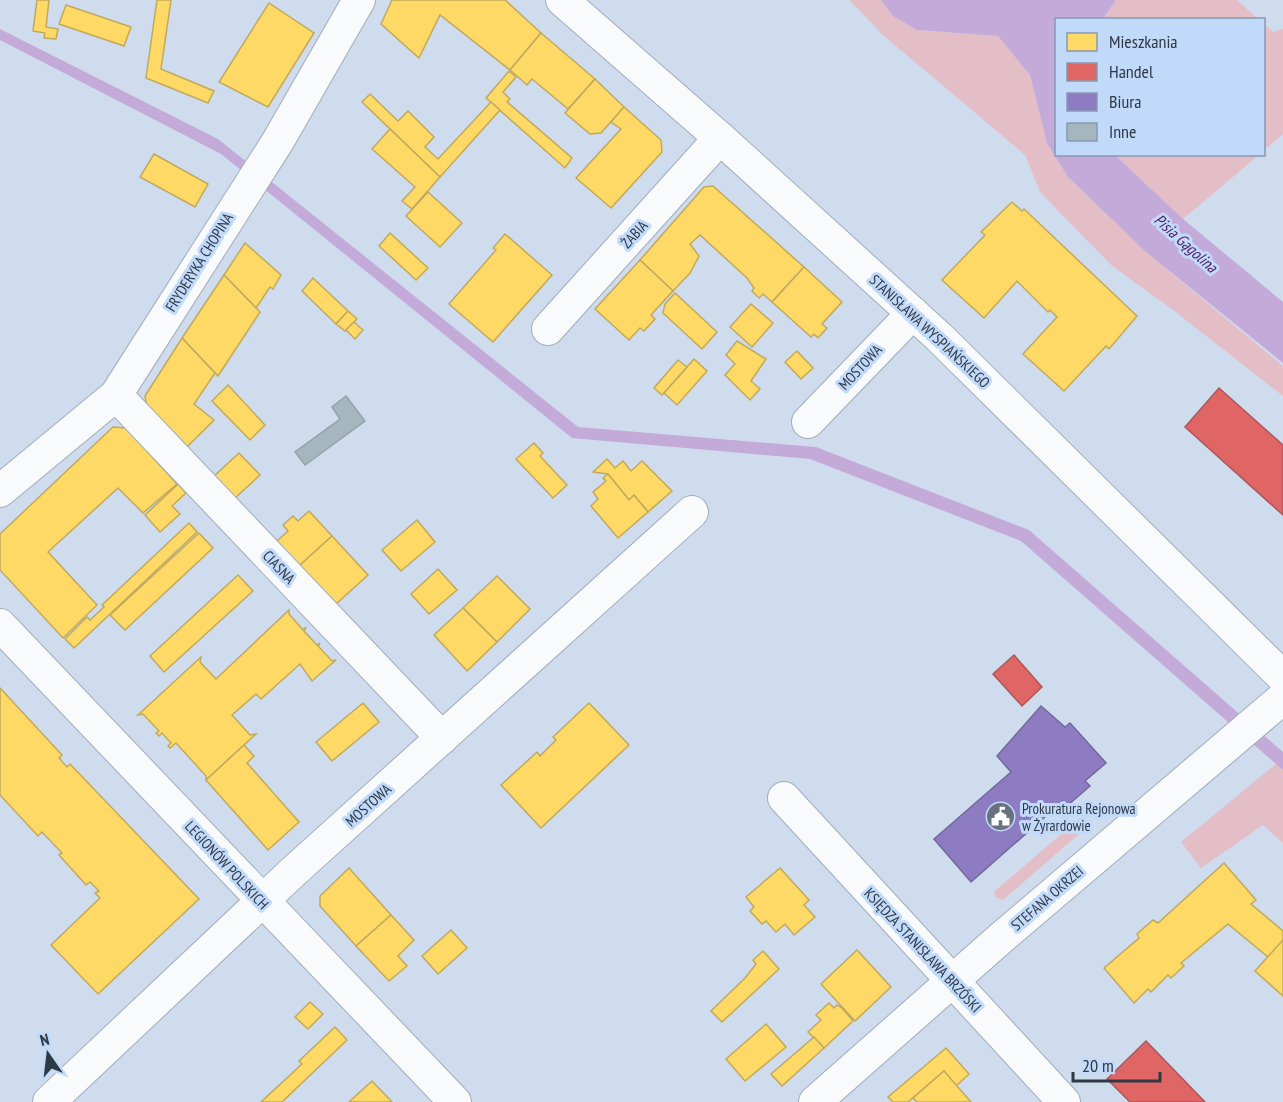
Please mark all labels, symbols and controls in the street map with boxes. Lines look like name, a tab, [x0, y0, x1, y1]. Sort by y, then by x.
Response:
legend	[1055, 18, 1265, 156]
text: Mieszkania	[1109, 30, 1178, 53]
text: Handel	[1109, 60, 1154, 83]
text: Biura	[1109, 90, 1141, 113]
text: Inne	[1109, 120, 1136, 143]
street label: FRYDERYKA CHOPINA	[161, 208, 237, 315]
water label: Pisia Gągolina	[1150, 209, 1223, 278]
street label: ŻABIA	[617, 215, 652, 252]
street label: STANISŁAWA WYSPIAŃSKIEGO	[866, 270, 994, 392]
street label: MOSTOWA	[834, 340, 886, 394]
street label: CIASNA	[259, 546, 300, 588]
street label: MOSTOWA	[341, 779, 396, 831]
place label: Prokuratura Rejonowa w Żyrardowie	[1022, 799, 1136, 835]
public building icon: Prokuratura Rejonowa w Żyrardowie	[985, 801, 1017, 833]
street label: LEGIONÓW POLSKICH	[181, 817, 273, 913]
street label: STEFANA OKRZEI	[1007, 861, 1087, 935]
street label: KSIĘDZA STANISŁAWA BRZÓSKI	[860, 884, 986, 1016]
north arrow	[18, 1024, 78, 1084]
text: N	[38, 1029, 51, 1050]
scale bar	[1073, 1045, 1160, 1083]
text: 20 m	[1082, 1054, 1114, 1077]

